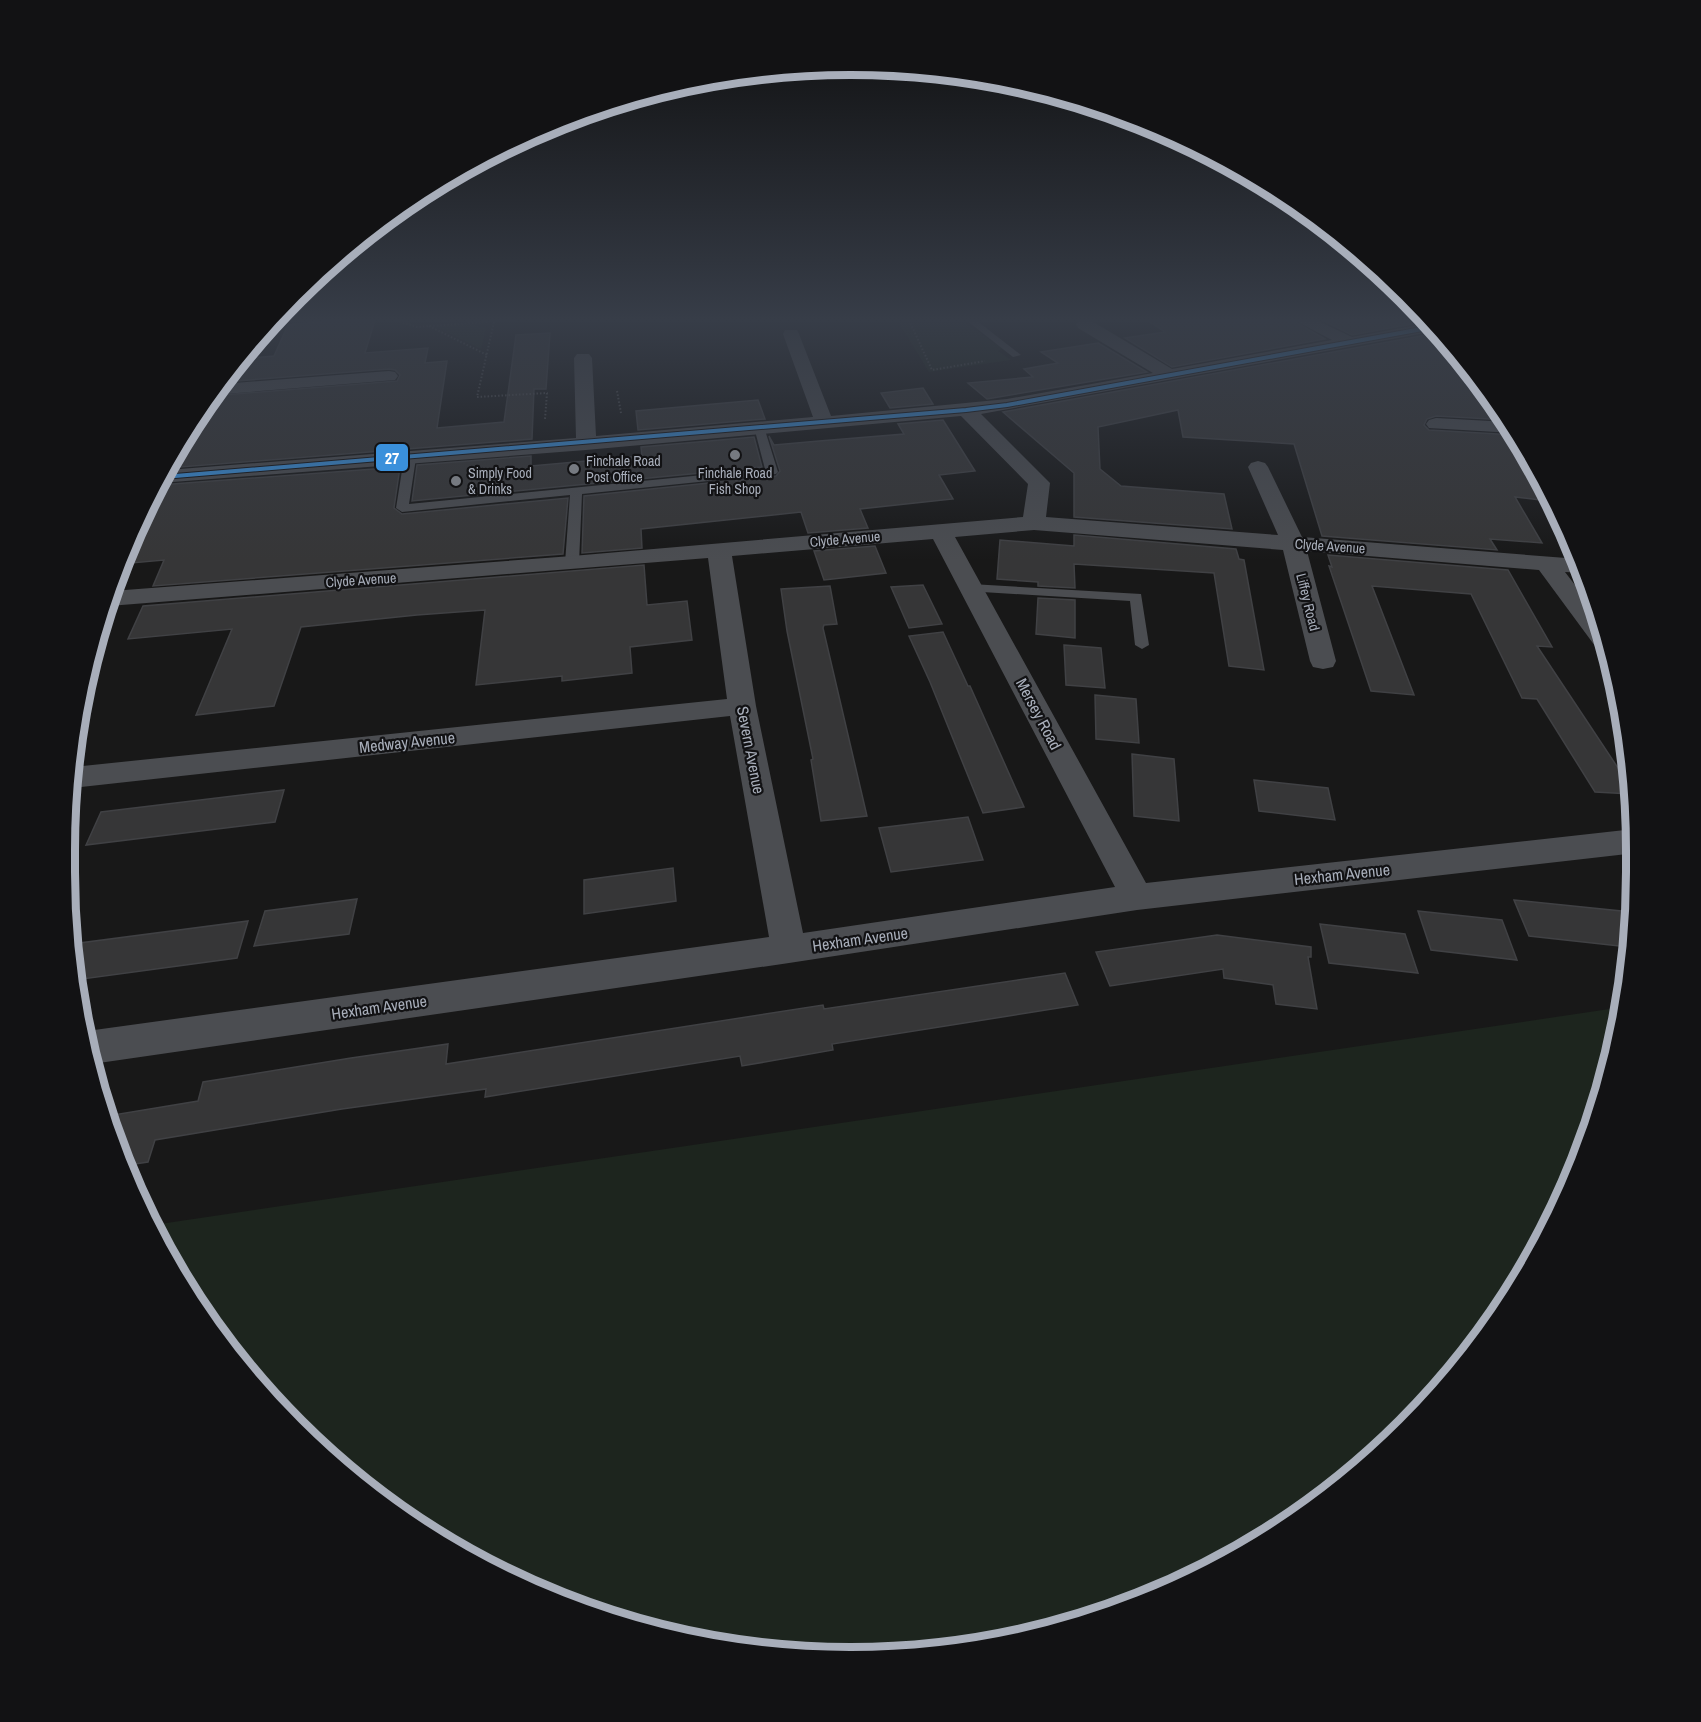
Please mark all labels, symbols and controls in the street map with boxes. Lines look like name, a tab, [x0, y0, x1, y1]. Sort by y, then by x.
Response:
line badge: 27	[375, 443, 409, 472]
text: 27	[385, 447, 399, 469]
marker: Finchale Road Fish Shop	[728, 448, 742, 462]
place label: Finchale Road Post Office	[586, 452, 661, 486]
marker: Finchale Road Post Office	[567, 462, 581, 476]
place label: Simply Food & Drinks	[468, 464, 532, 498]
place label: Finchale Road Fish Shop	[698, 464, 772, 498]
marker: Simply Food & Drinks	[449, 474, 463, 488]
street label: Clyde Avenue	[809, 527, 881, 551]
street label: Clyde Avenue	[1294, 535, 1366, 557]
street label: Clyde Avenue	[325, 569, 397, 591]
street label: Liffey Road	[1292, 571, 1324, 633]
street label: Mersey Road	[1011, 674, 1067, 754]
street label: Severn Avenue	[732, 704, 770, 796]
street label: Medway Avenue	[358, 726, 456, 758]
street label: Hexham Avenue	[1293, 858, 1391, 890]
street label: Hexham Avenue	[811, 921, 909, 957]
street label: Hexham Avenue	[330, 989, 428, 1025]

